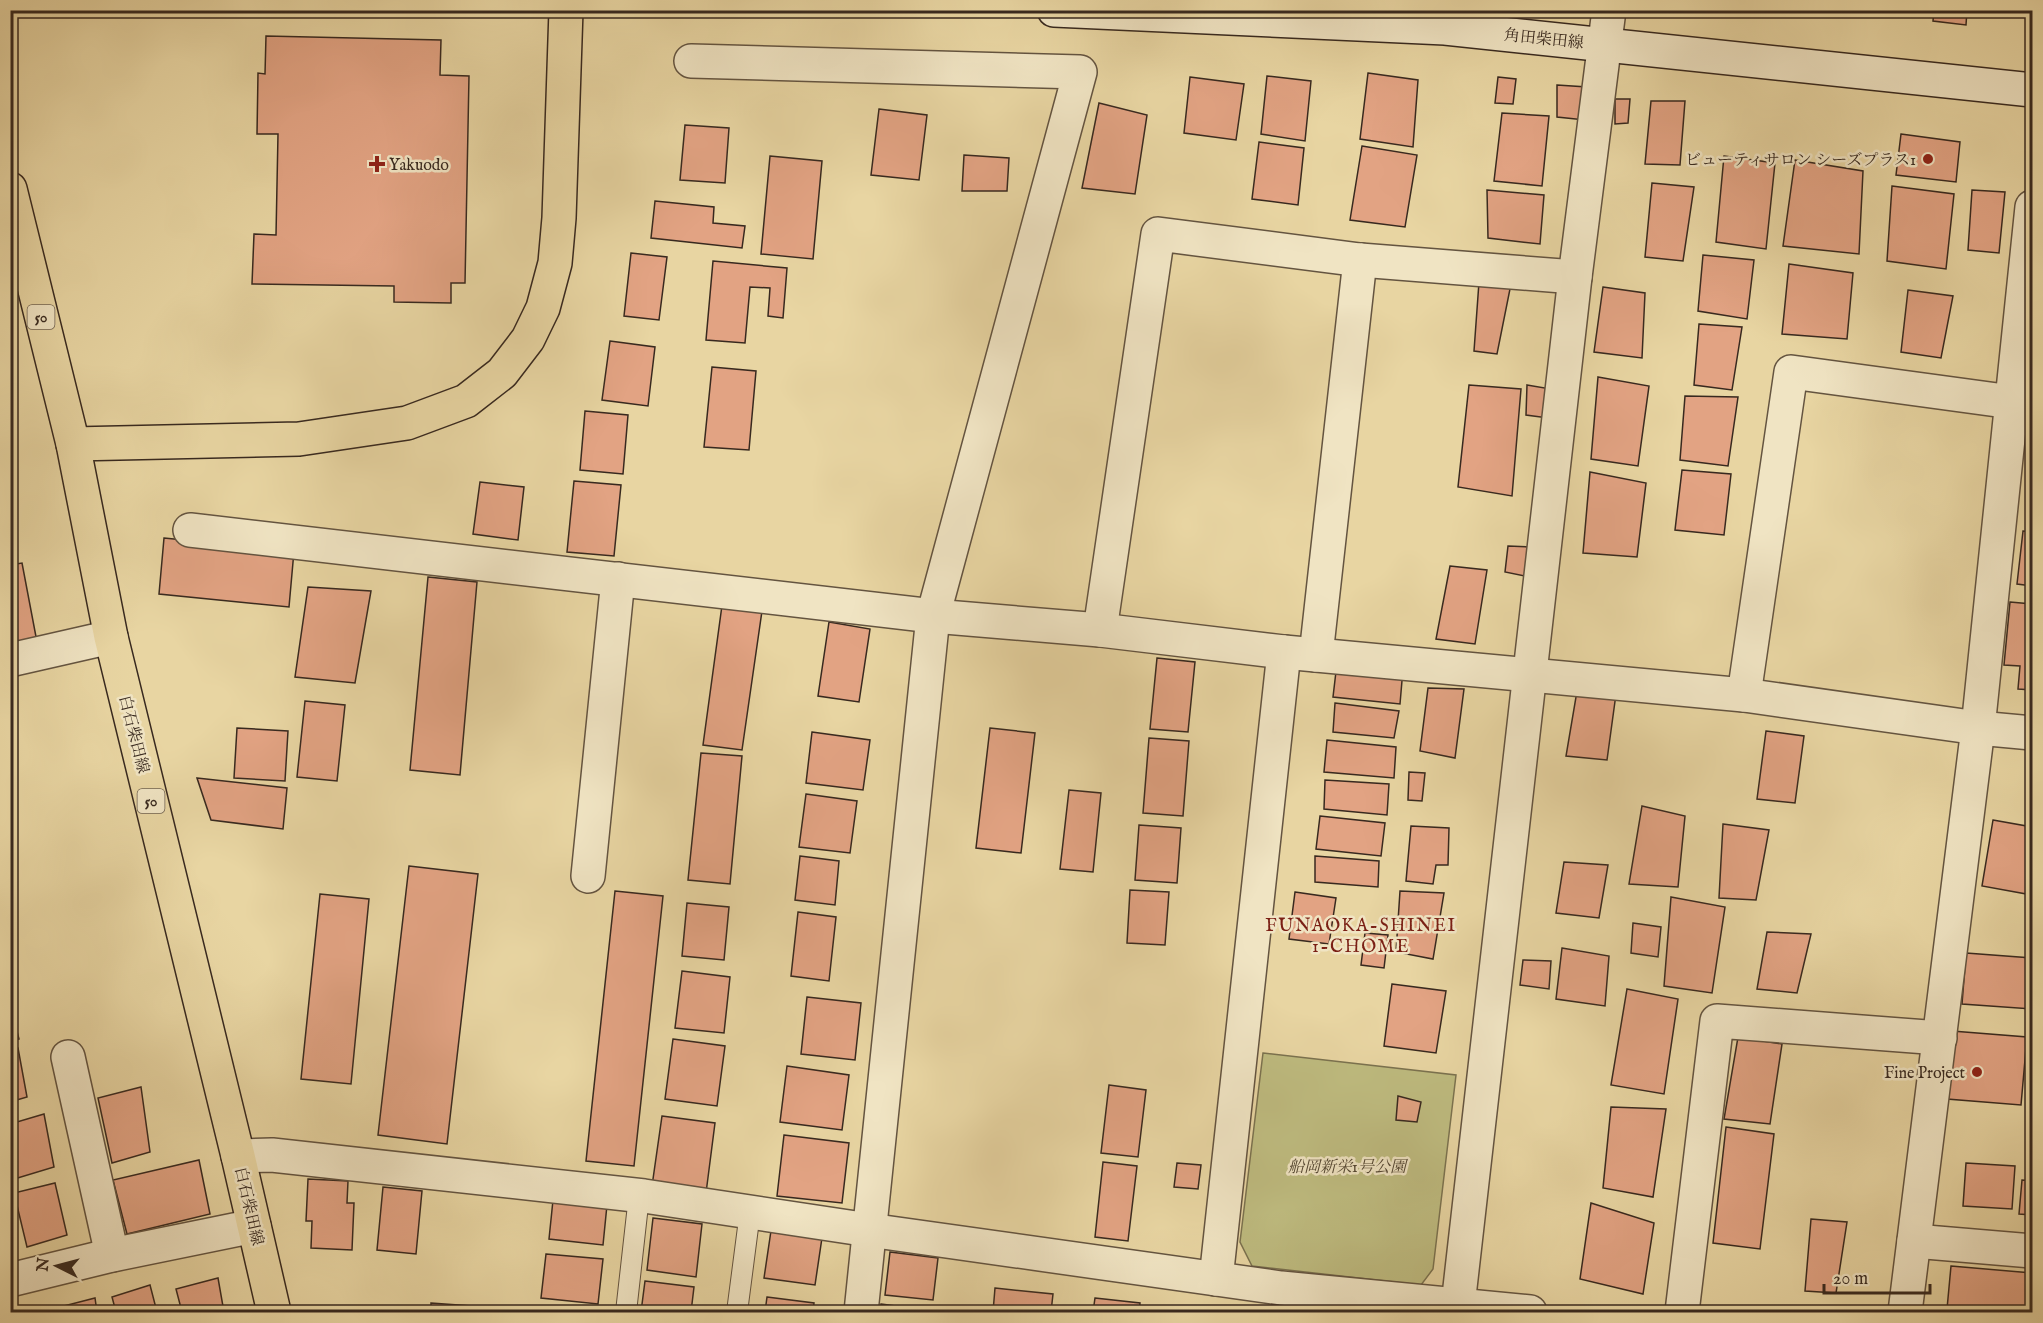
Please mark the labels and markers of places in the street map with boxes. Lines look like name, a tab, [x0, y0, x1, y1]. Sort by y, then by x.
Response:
place label: ビューティサロン シーズプラス1	[1685, 151, 1916, 171]
marker: ビューティサロン シーズプラス1	[1921, 152, 1935, 166]
place label: Yakuodo	[389, 156, 449, 176]
marker: Yakuodo	[370, 157, 384, 171]
place label: Fine Project	[1884, 1064, 1966, 1084]
marker: Fine Project	[1970, 1065, 1984, 1079]

